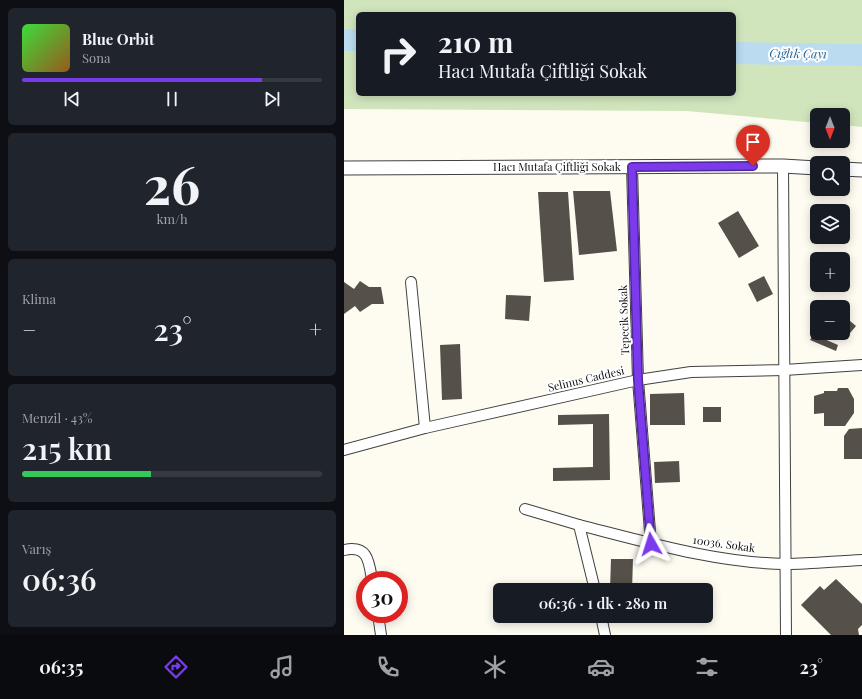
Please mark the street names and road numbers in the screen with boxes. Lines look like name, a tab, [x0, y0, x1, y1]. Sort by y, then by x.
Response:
street label: Hacı Mutafa Çiftliği Sokak	[493, 159, 621, 174]
street label: Tepecik Sokak	[615, 285, 632, 355]
street label: Selinus Caddesi	[546, 362, 626, 395]
street label: 10036. Sokak	[692, 532, 756, 555]

